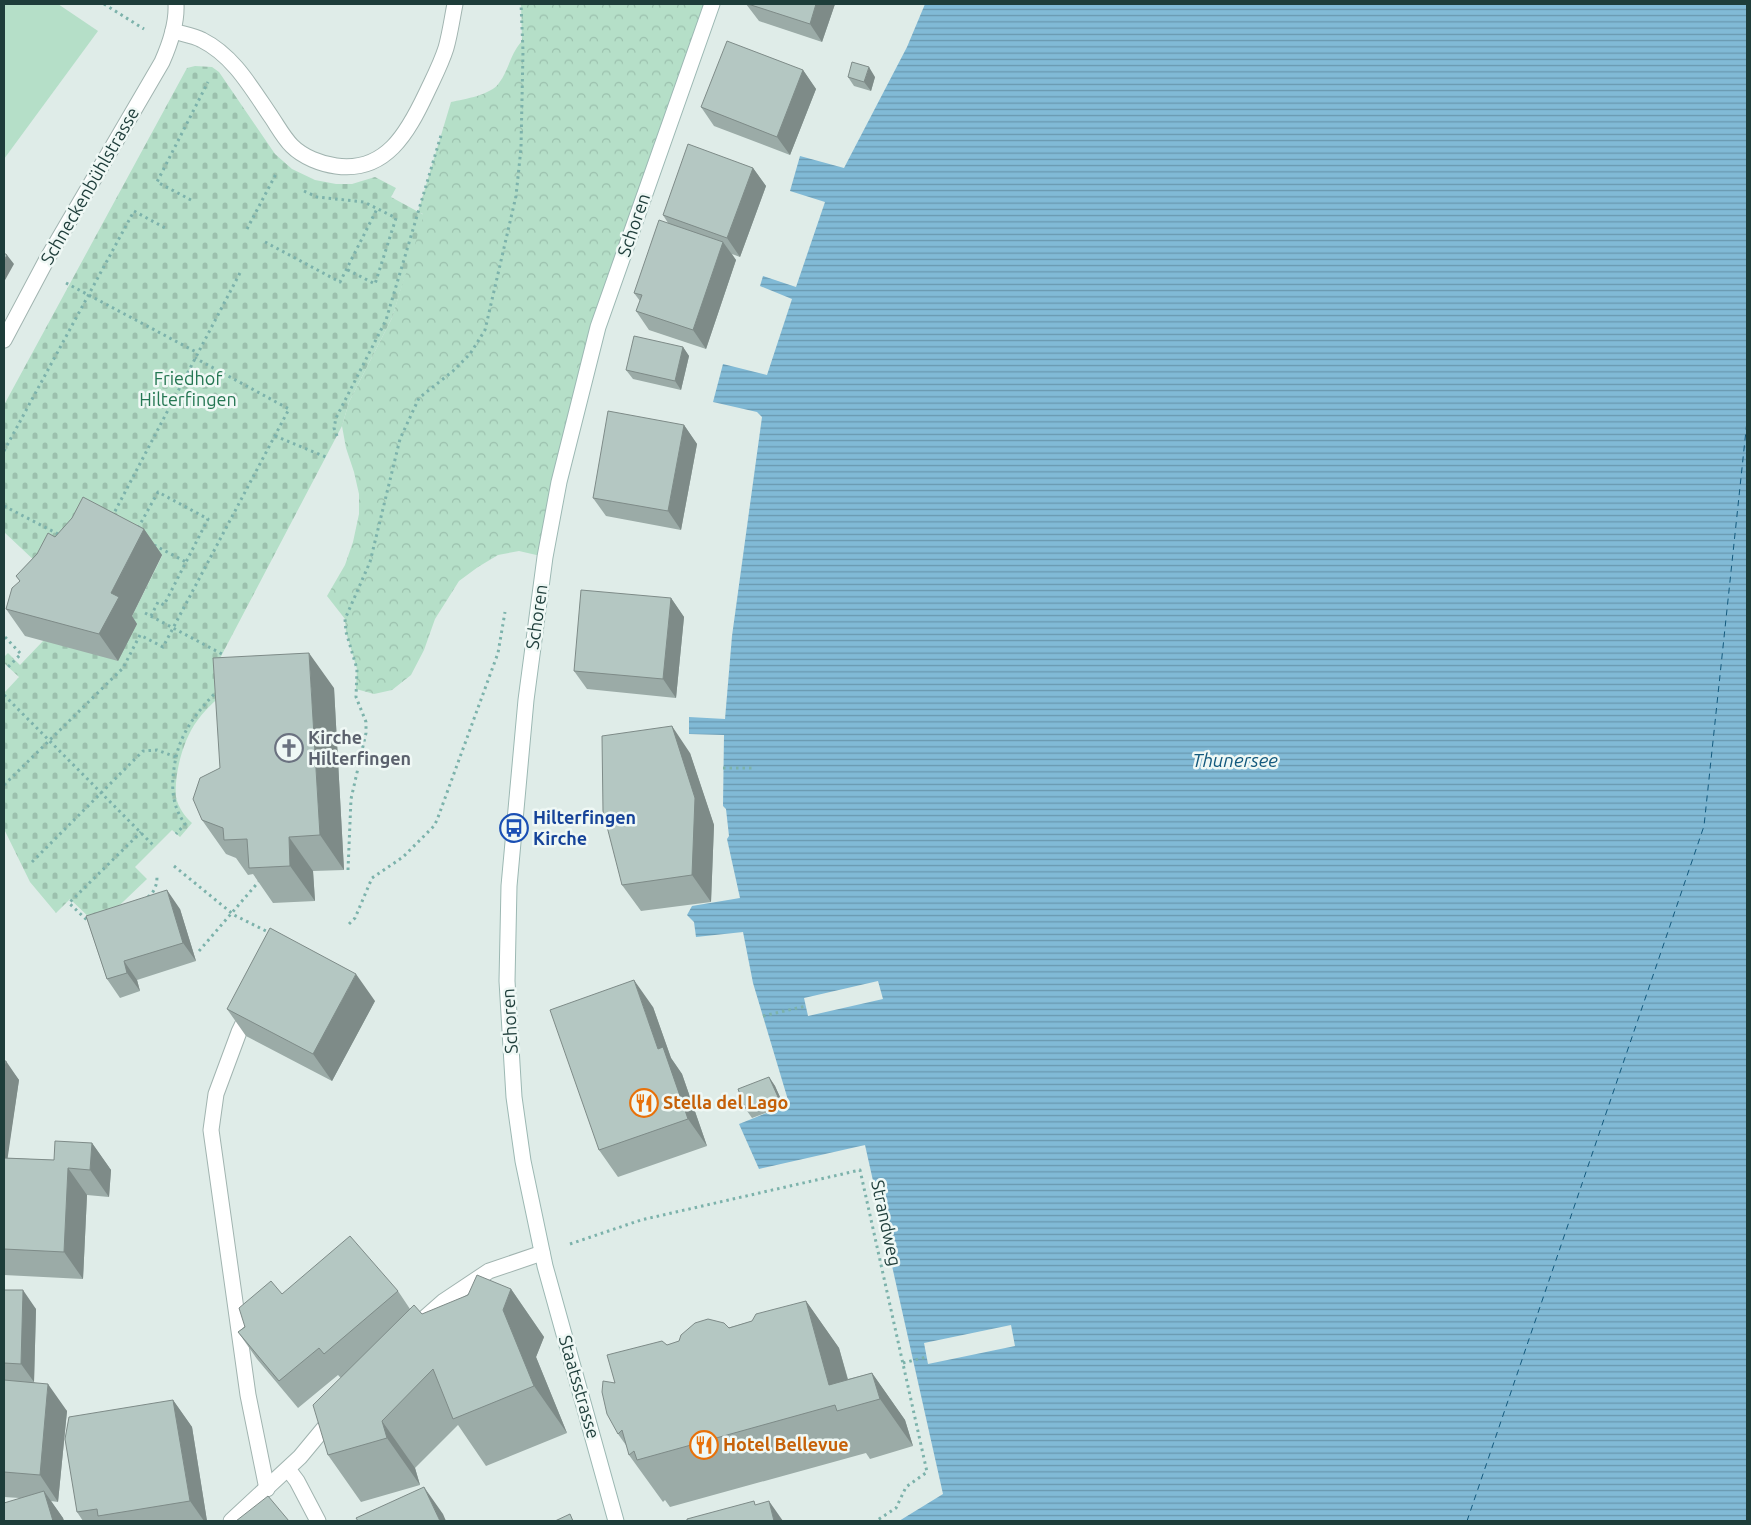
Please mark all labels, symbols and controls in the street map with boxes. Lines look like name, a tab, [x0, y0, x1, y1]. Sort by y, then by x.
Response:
street label: Schneckenbühlstrasse	[36, 103, 142, 268]
street label: Schoren	[613, 190, 653, 259]
park label: Friedhof Hilterfingen	[139, 368, 237, 409]
street label: Schoren	[522, 583, 550, 651]
place label: Kirche Hilterfingen	[308, 727, 411, 768]
church icon: Kirche Hilterfingen	[274, 733, 304, 763]
water label: Thunersee	[1192, 749, 1278, 771]
place label: Hilterfingen Kirche	[533, 807, 636, 848]
bus stop icon: Hilterfingen Kirche	[499, 813, 529, 843]
street label: Schoren	[497, 988, 521, 1054]
restaurant icon: Stella del Lago	[629, 1088, 659, 1118]
place label: Stella del Lago	[663, 1092, 788, 1112]
street label: Strandweg	[868, 1178, 906, 1268]
street label: Staatsstrasse	[556, 1333, 604, 1441]
restaurant icon: Hotel Bellevue	[689, 1430, 719, 1460]
place label: Hotel Bellevue	[723, 1434, 849, 1454]

